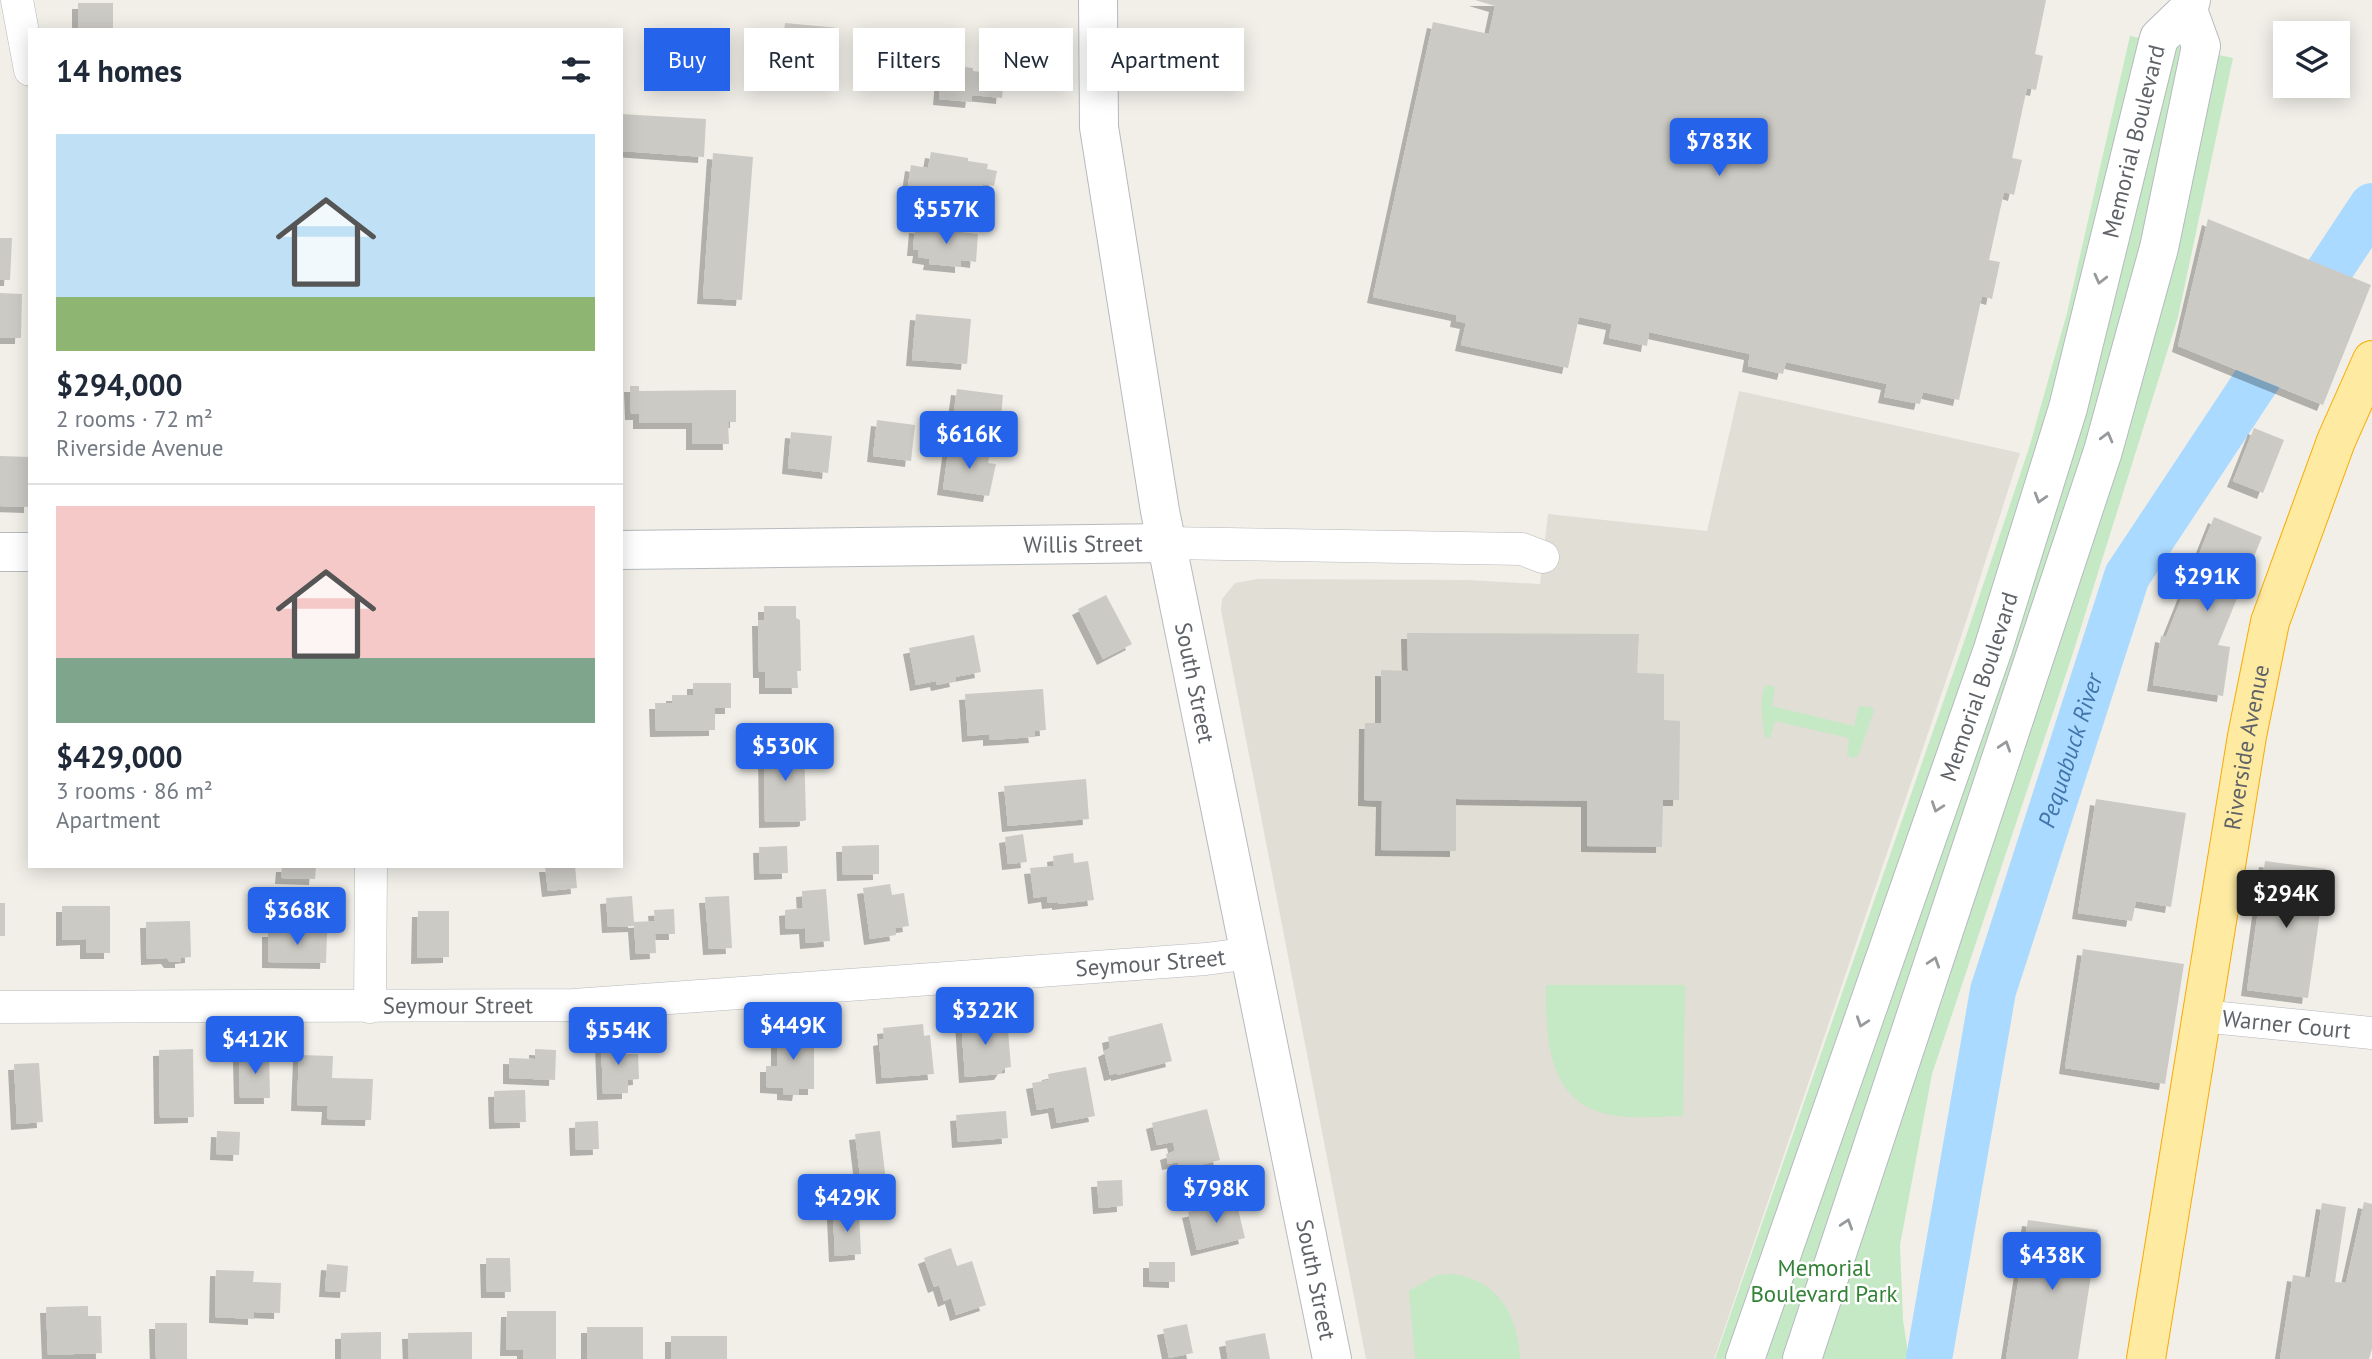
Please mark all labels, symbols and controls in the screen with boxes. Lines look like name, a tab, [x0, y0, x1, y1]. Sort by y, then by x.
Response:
map controls	[2273, 21, 2350, 98]
button: layers	[2273, 21, 2350, 98]
chip: Buy	[644, 28, 730, 91]
chip: Rent	[744, 28, 839, 91]
chip: Filters	[853, 28, 965, 91]
chip: New	[979, 28, 1073, 91]
chip: Apartment	[1087, 28, 1244, 91]
street label: Memorial Boulevard	[2095, 42, 2171, 241]
text: 14 homes	[56, 51, 182, 90]
icon: filters	[557, 51, 595, 89]
pin: $783K	[1670, 118, 1768, 178]
text: $783K	[1686, 126, 1752, 155]
icon: home	[263, 179, 389, 305]
pin: $557K	[897, 187, 995, 246]
text: $557K	[913, 194, 979, 223]
one-way arrow	[2094, 273, 2108, 285]
text: $294,000	[56, 365, 183, 404]
text: 2 rooms · 72 m²	[56, 404, 213, 433]
pin: $616K	[920, 412, 1018, 471]
text: $616K	[936, 419, 1002, 448]
one-way arrow	[2099, 431, 2113, 443]
text: Riverside Avenue	[56, 433, 223, 462]
one-way arrow	[2033, 492, 2048, 504]
street label: Willis Street	[1023, 528, 1143, 559]
icon: home	[263, 551, 389, 677]
pin: $291K	[2158, 554, 2256, 613]
text: $291K	[2174, 561, 2240, 590]
street label: Memorial Boulevard	[1933, 588, 2024, 785]
street label: South Street	[1169, 620, 1222, 746]
street label: Riverside Avenue	[2217, 662, 2275, 832]
water label: Pequabuck River	[2031, 668, 2110, 832]
pin: $530K	[736, 724, 834, 783]
text: $530K	[752, 731, 818, 760]
text: $429,000	[56, 737, 183, 776]
one-way arrow	[1997, 740, 2012, 752]
text: 3 rooms · 86 m²	[56, 776, 213, 805]
one-way arrow	[1931, 800, 1945, 812]
text: Apartment	[56, 805, 160, 834]
pin: $294K	[2237, 870, 2335, 930]
text: $294K	[2253, 878, 2319, 907]
pin: $368K	[248, 888, 346, 947]
text: $368K	[264, 895, 330, 924]
street label: Seymour Street	[1074, 942, 1227, 982]
one-way arrow	[1926, 956, 1940, 969]
pin: $322K	[936, 988, 1034, 1047]
street label: Seymour Street	[383, 990, 533, 1020]
text: $322K	[952, 995, 1018, 1024]
pin: $449K	[744, 1002, 842, 1062]
street label: Warner Court	[2221, 1003, 2352, 1045]
pin: $554K	[569, 1007, 667, 1067]
text: $449K	[760, 1010, 826, 1039]
text: $554K	[585, 1015, 651, 1044]
one-way arrow	[1856, 1015, 1870, 1027]
pin: $412K	[206, 1016, 304, 1076]
text: $412K	[222, 1024, 288, 1053]
pin: $798K	[1167, 1166, 1265, 1225]
text: $798K	[1183, 1173, 1249, 1202]
pin: $429K	[798, 1174, 896, 1234]
text: $429K	[814, 1182, 880, 1211]
street label: South Street	[1290, 1217, 1343, 1342]
one-way arrow	[1839, 1219, 1853, 1231]
pin: $438K	[2003, 1232, 2101, 1292]
text: $438K	[2019, 1240, 2085, 1269]
park label: Memorial Boulevard Park	[1750, 1253, 1898, 1308]

